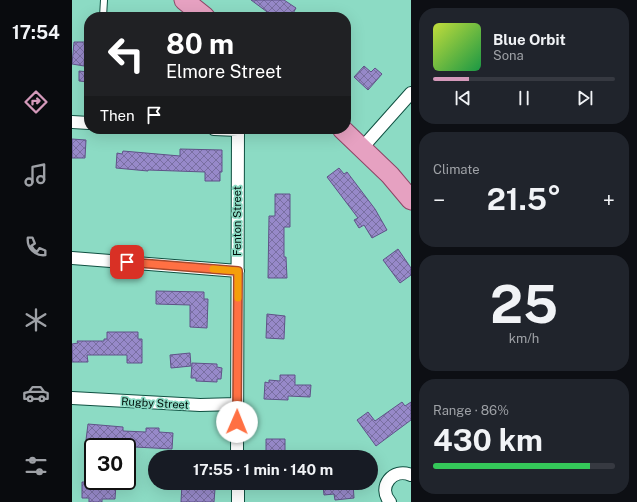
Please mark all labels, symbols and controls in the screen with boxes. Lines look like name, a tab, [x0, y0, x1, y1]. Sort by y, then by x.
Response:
text: 17:54	[12, 22, 60, 43]
text: 80 m	[166, 27, 234, 60]
icon: left	[100, 28, 152, 80]
text: Blue Orbit	[493, 31, 566, 48]
text: Sona	[493, 48, 524, 63]
text: Elmore Street	[166, 61, 282, 82]
icon: previous	[452, 87, 474, 109]
icon: pause	[513, 87, 535, 109]
icon: next	[574, 87, 596, 109]
icon: directions	[22, 88, 50, 116]
icon: arrive	[143, 104, 165, 126]
text: Then	[100, 107, 135, 124]
icon: music	[22, 161, 50, 189]
text: Climate	[433, 162, 480, 177]
text: 21.5°	[487, 181, 561, 217]
street label: Fenton Street	[231, 186, 243, 256]
text: −	[433, 187, 445, 213]
text: +	[603, 187, 615, 213]
icon: phone	[22, 233, 50, 261]
pin	[110, 245, 144, 279]
icon: arrive	[116, 251, 138, 273]
text: 25	[490, 274, 558, 335]
icon: climate	[22, 306, 50, 334]
text: km/h	[509, 331, 539, 346]
icon: car	[22, 379, 50, 407]
street label: Rugby Street	[121, 395, 189, 411]
position arrow	[216, 401, 258, 443]
text: Range · 86%	[433, 403, 509, 418]
text: 430 km	[433, 422, 543, 458]
speed limit sign: 30	[84, 438, 136, 490]
icon: filters	[22, 452, 50, 480]
text: 17:55 · 1 min · 140 m	[193, 461, 333, 478]

